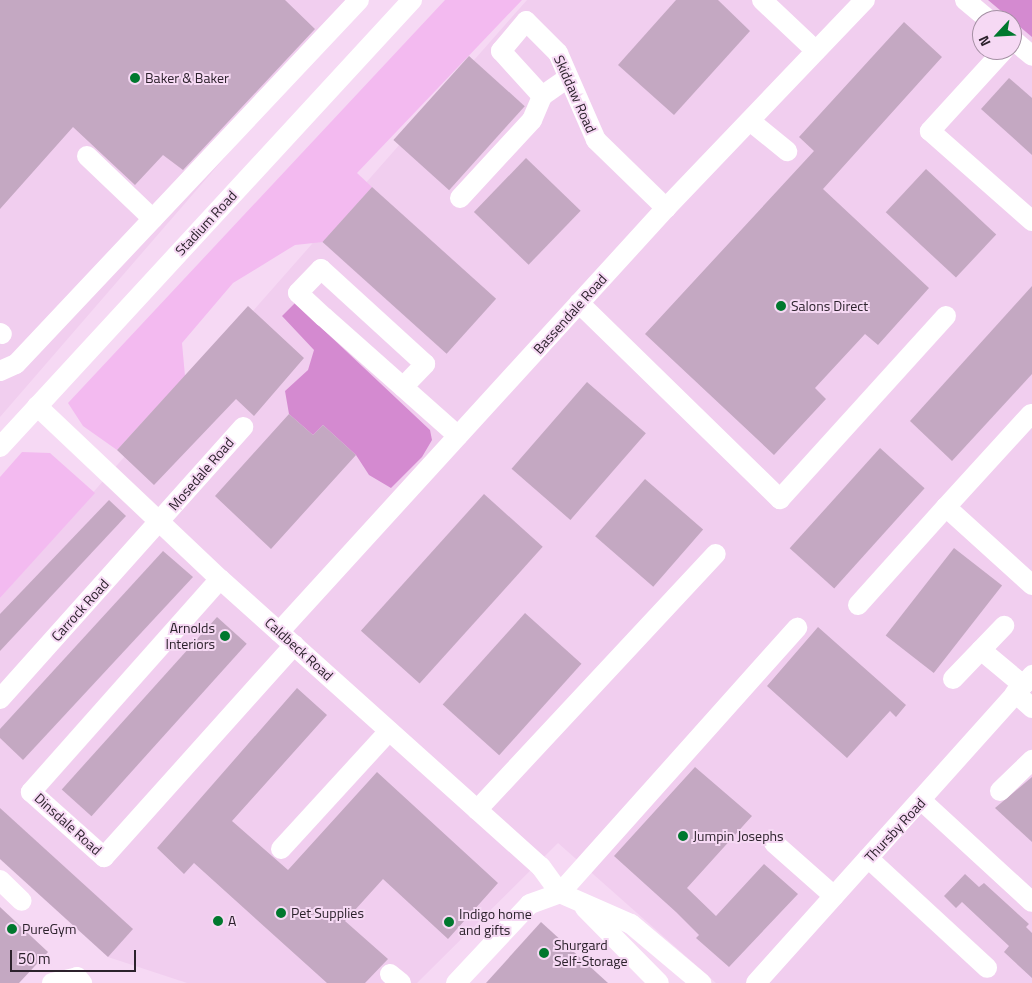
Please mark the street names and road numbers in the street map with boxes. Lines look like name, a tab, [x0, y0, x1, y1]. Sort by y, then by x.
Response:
street label: Skiddaw Road	[550, 53, 600, 135]
street label: Stadium Road	[172, 187, 240, 259]
street label: Bassendale Road	[530, 271, 610, 357]
street label: Mosedale Road	[165, 434, 237, 514]
street label: Carrock Road	[48, 575, 112, 645]
street label: Caldbeck Road	[261, 614, 337, 684]
street label: Dinsdale Road	[31, 790, 105, 858]
street label: Thursby Road	[861, 795, 929, 865]

